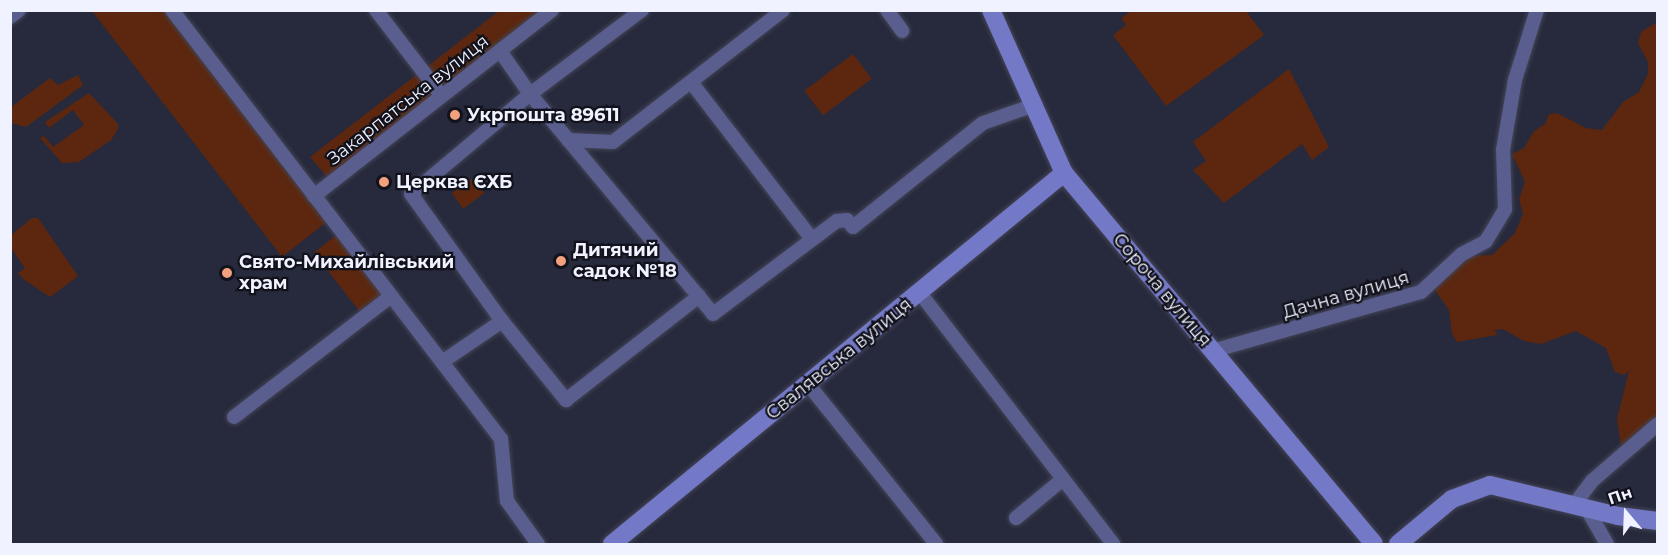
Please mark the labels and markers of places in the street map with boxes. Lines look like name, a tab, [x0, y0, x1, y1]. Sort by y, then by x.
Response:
place label: Укрпошта 89611	[467, 104, 620, 126]
marker: Укрпошта 89611	[448, 108, 462, 122]
place label: Церква ЄХБ	[396, 171, 512, 193]
marker: Церква ЄХБ	[377, 175, 391, 189]
place label: Дитячий садок №18	[573, 240, 677, 282]
place label: Свято-Михайлівський храм	[239, 252, 454, 294]
marker: Дитячий садок №18	[554, 254, 568, 268]
marker: Свято-Михайлівський храм	[220, 266, 234, 280]

